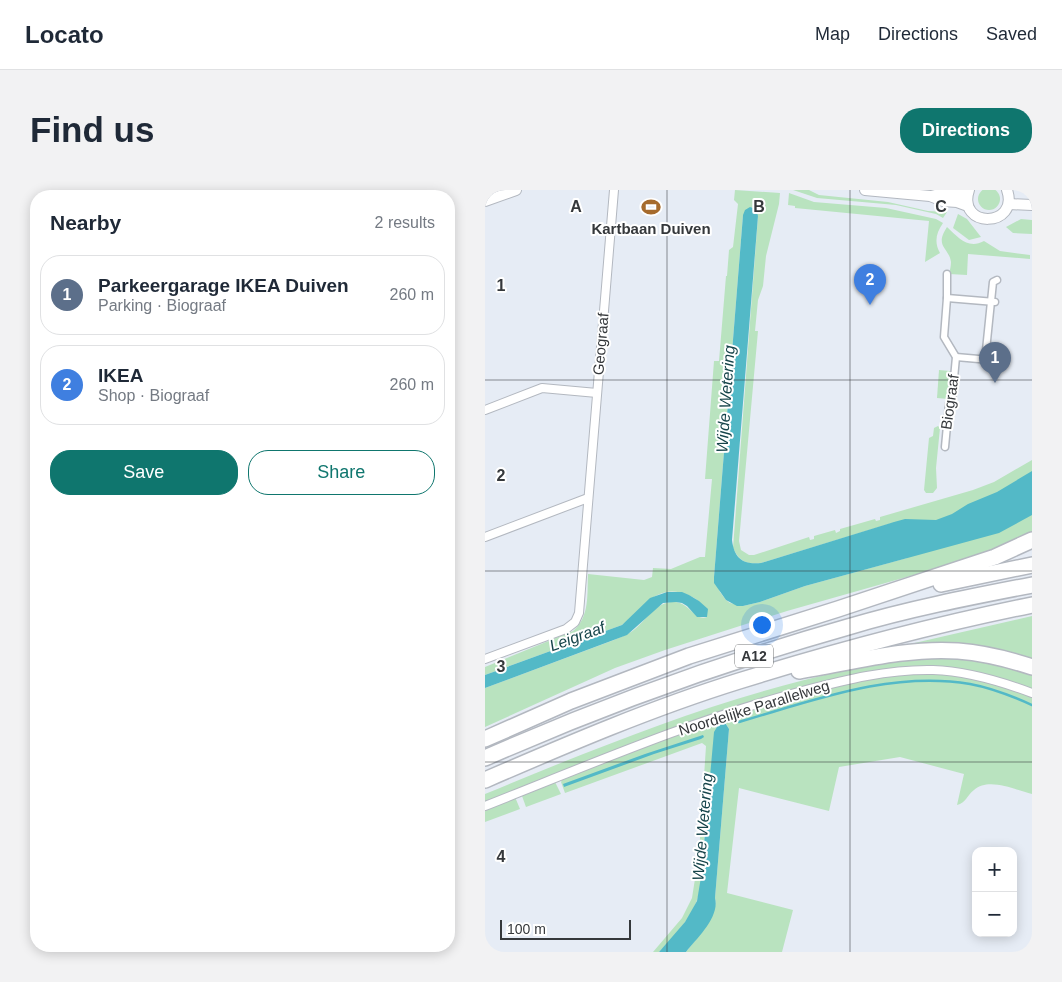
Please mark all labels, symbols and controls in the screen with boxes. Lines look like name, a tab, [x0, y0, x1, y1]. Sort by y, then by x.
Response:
text: Locato	[25, 21, 104, 48]
text: Map	[815, 24, 850, 44]
text: Directions	[878, 24, 958, 44]
text: Saved	[986, 24, 1037, 44]
button: Directions	[900, 108, 1032, 153]
text: Find us	[30, 110, 154, 149]
sports icon: Kartbaan Duiven	[640, 196, 662, 218]
text: A	[570, 198, 582, 215]
text: B	[753, 198, 765, 215]
text: C	[935, 198, 947, 215]
text: Nearby	[50, 211, 121, 234]
text: 2 results	[375, 214, 435, 231]
place label: Kartbaan Duiven	[591, 220, 711, 237]
pin: 2	[854, 264, 886, 305]
text: Parkeergarage IKEA Duiven	[98, 275, 349, 296]
text: 1	[497, 277, 506, 294]
text: 1	[63, 286, 71, 303]
text: 260 m	[390, 286, 434, 303]
text: Parking · Biograaf	[98, 297, 226, 314]
street label: Geograaf	[589, 311, 612, 376]
pin: 1	[979, 342, 1011, 383]
water label: Wijde Wetering	[713, 344, 738, 454]
text: IKEA	[98, 365, 143, 386]
street label: Biograaf	[937, 372, 962, 431]
text: 2	[63, 376, 71, 393]
text: 260 m	[390, 376, 434, 393]
text: Shop · Biograaf	[98, 387, 209, 404]
button: Save	[50, 450, 238, 495]
button: Share	[248, 450, 435, 495]
text: 2	[497, 467, 506, 484]
your location	[749, 612, 775, 638]
water label: Leigraaf	[547, 618, 609, 654]
road number: A12	[735, 644, 773, 668]
text: 3	[497, 658, 506, 675]
street label: Noordelijke Parallelweg	[676, 676, 831, 739]
water label: Wijde Wetering	[689, 772, 716, 882]
map controls	[972, 847, 1017, 937]
button: +	[972, 847, 1017, 892]
text: 4	[497, 848, 506, 865]
button: −	[972, 892, 1017, 937]
scale bar	[500, 917, 631, 940]
text: 100 m	[507, 921, 546, 937]

